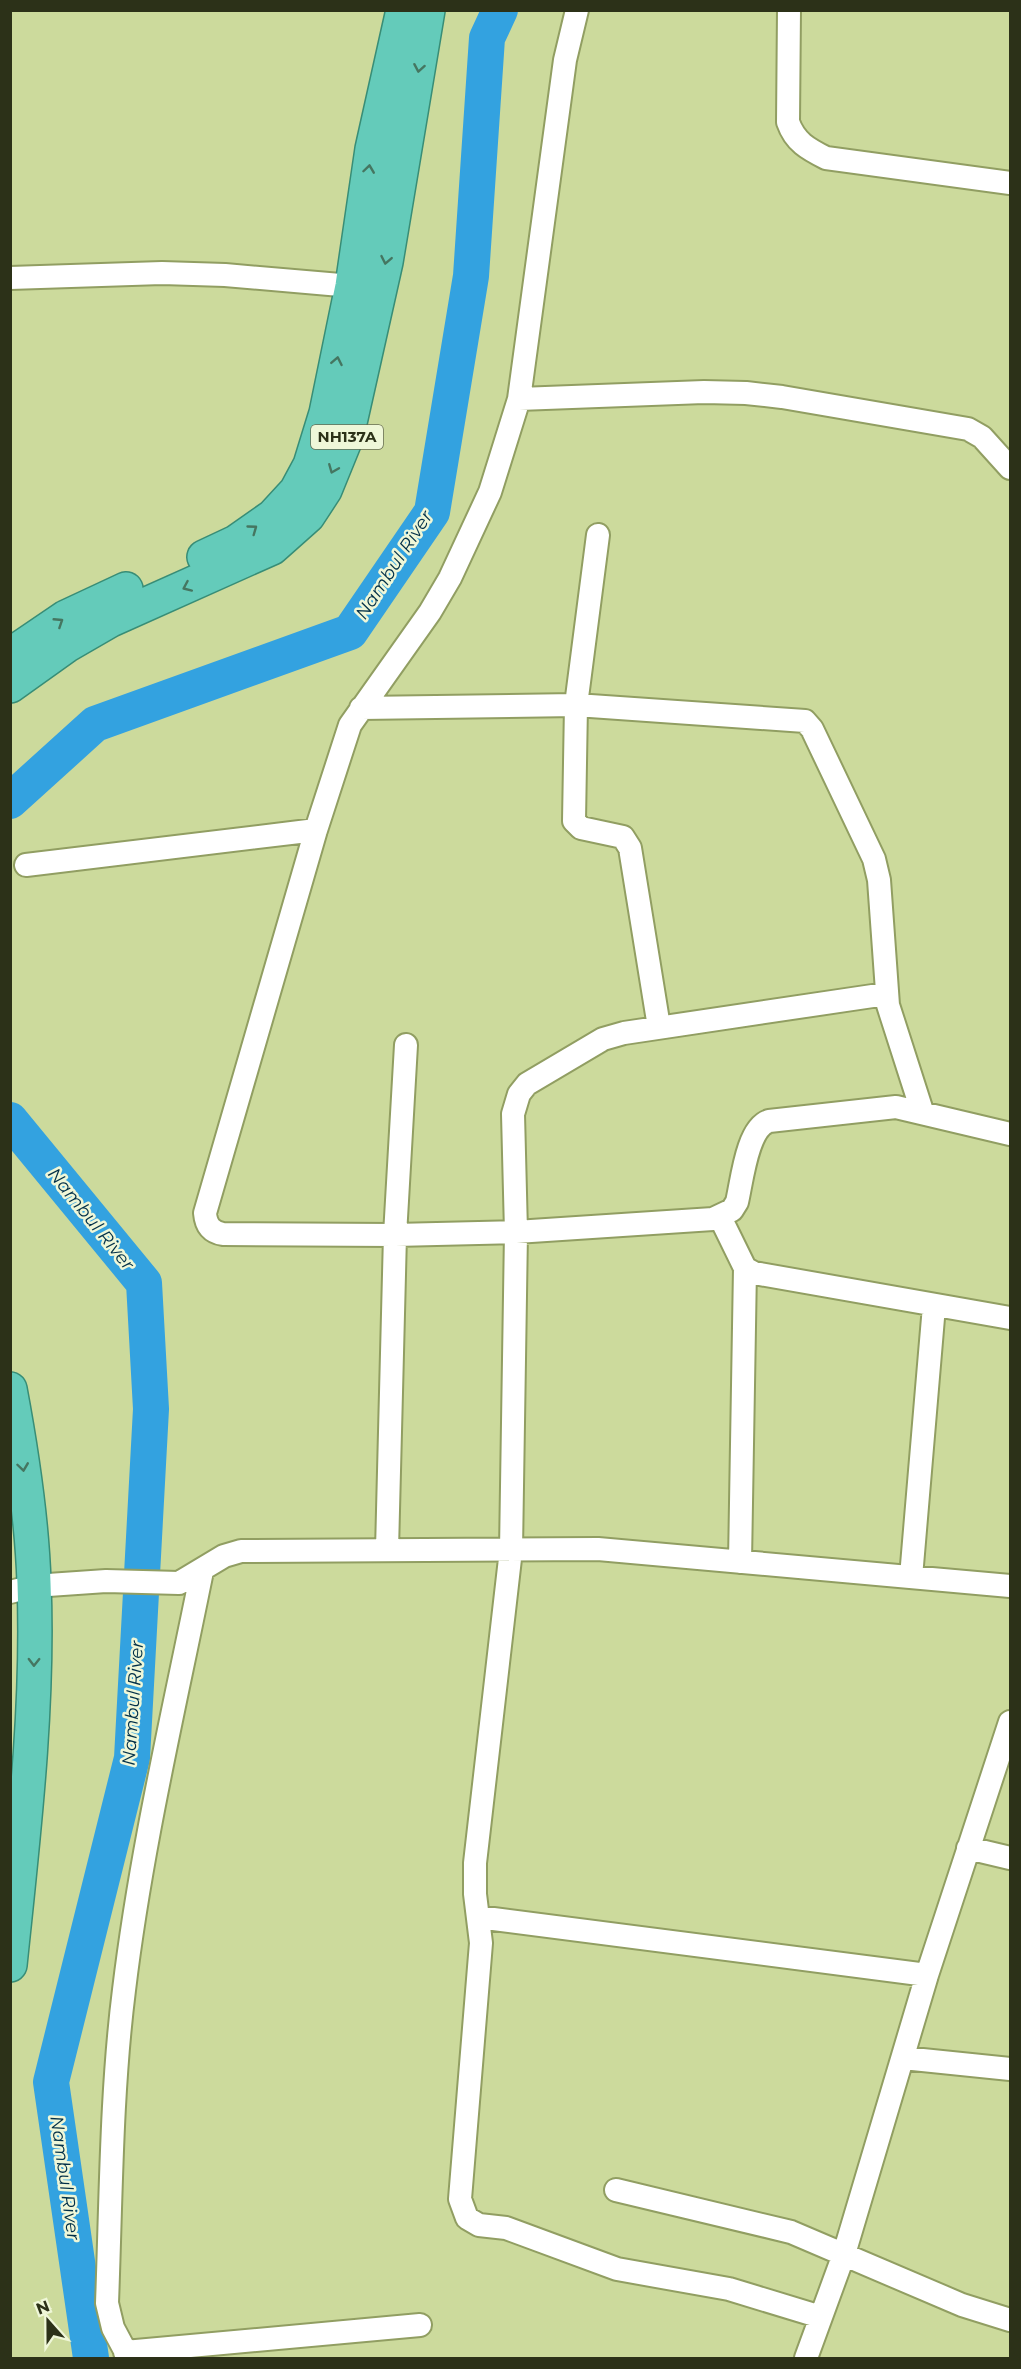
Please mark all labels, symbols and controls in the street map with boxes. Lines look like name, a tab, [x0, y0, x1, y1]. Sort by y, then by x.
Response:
one-way arrow	[413, 64, 425, 73]
one-way arrow	[362, 164, 374, 173]
one-way arrow	[380, 255, 393, 265]
one-way arrow	[330, 356, 343, 366]
road number: NH137A	[311, 425, 383, 449]
one-way arrow	[328, 463, 340, 474]
water label: Nambul River	[351, 506, 438, 624]
one-way arrow	[247, 525, 258, 536]
one-way arrow	[182, 579, 193, 591]
one-way arrow	[52, 618, 63, 629]
water label: Nambul River	[43, 1163, 139, 1275]
one-way arrow	[17, 1463, 29, 1472]
water label: Nambul River	[118, 1639, 148, 1766]
one-way arrow	[27, 1657, 40, 1666]
water label: Nambul River	[45, 2114, 85, 2242]
north arrow	[18, 2291, 78, 2351]
text: N	[33, 2296, 52, 2319]

